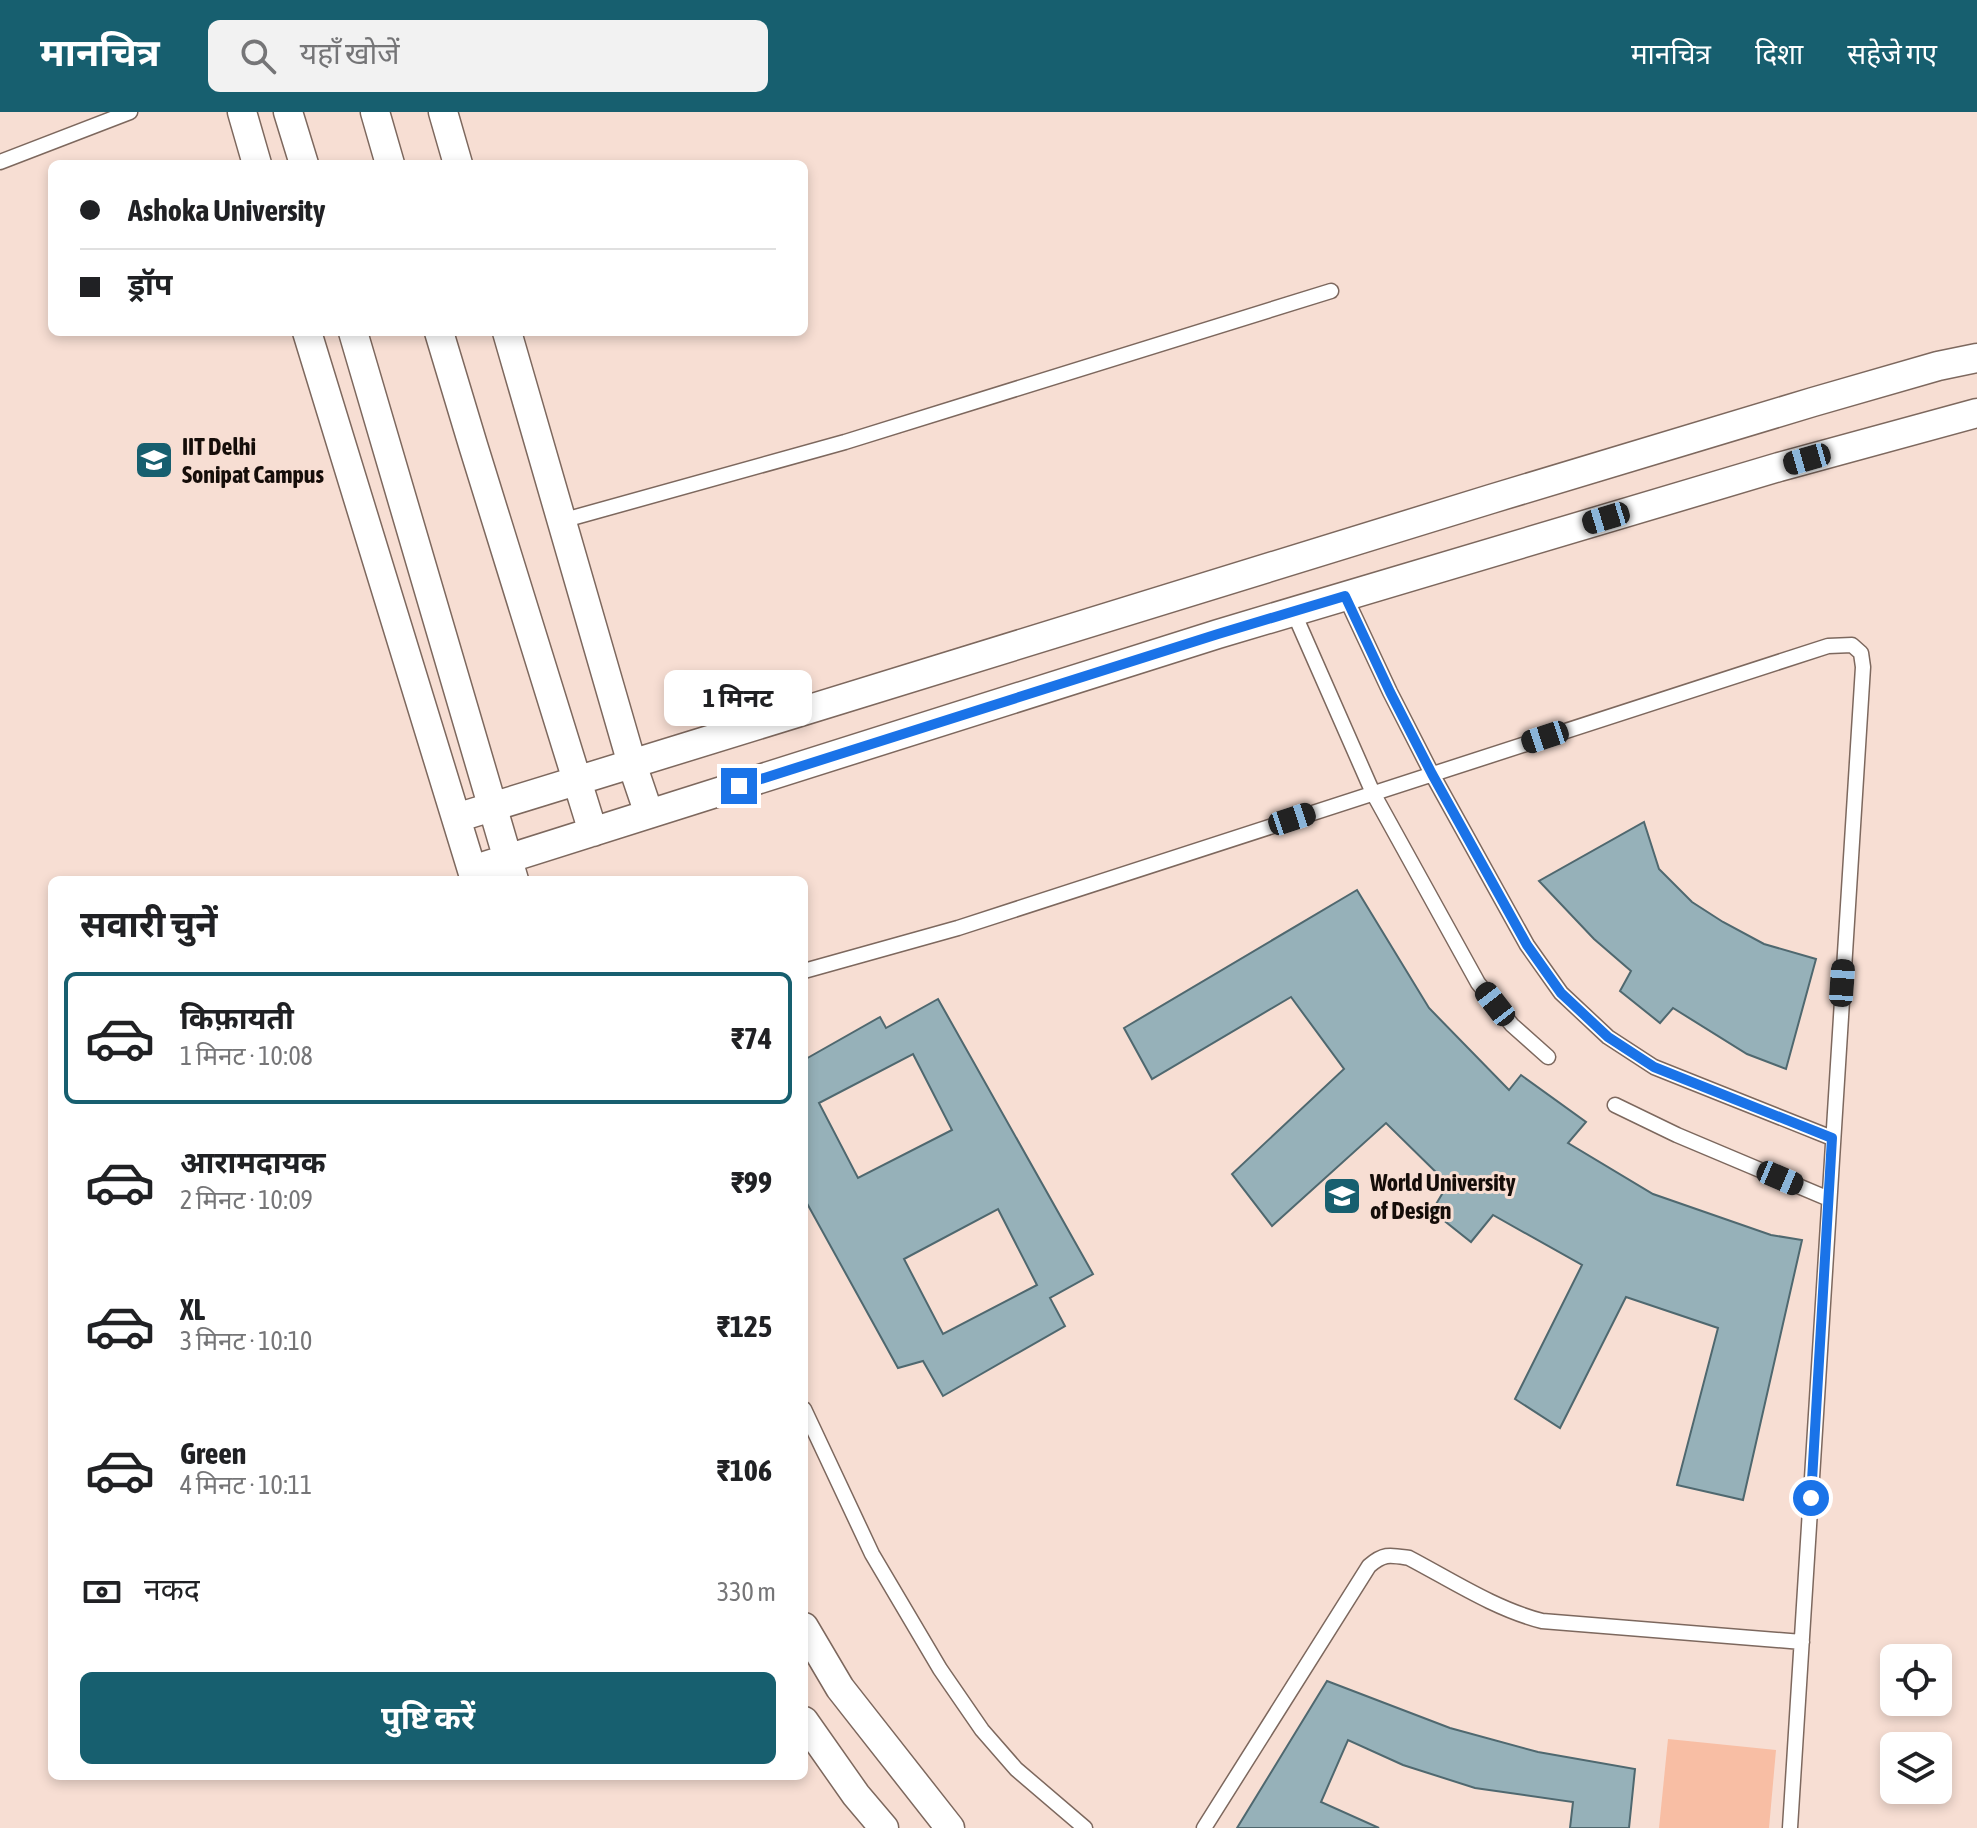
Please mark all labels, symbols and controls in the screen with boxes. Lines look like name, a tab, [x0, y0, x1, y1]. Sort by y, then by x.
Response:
search box	[208, 20, 768, 92]
text: मानचित्र	[40, 31, 160, 74]
icon: search	[236, 34, 280, 78]
text: यहाँ खोजें	[300, 36, 400, 70]
text: मानचित्र	[1631, 38, 1711, 70]
text: दिशा	[1755, 38, 1803, 70]
text: सहेजे गए	[1847, 38, 1937, 70]
text: Ashoka University	[128, 193, 325, 227]
text: ड्रॉप	[128, 267, 172, 301]
place label: IIT Delhi Sonipat Campus	[182, 433, 324, 488]
school or university icon: IIT Delhi Sonipat Campus	[133, 439, 175, 481]
car	[1781, 441, 1833, 477]
car	[1580, 500, 1632, 536]
callout: 1 मिनट	[665, 670, 813, 726]
text: 1 मिनट	[703, 683, 773, 713]
car	[1518, 718, 1572, 756]
route end	[721, 768, 757, 804]
car	[1265, 800, 1319, 838]
text: सवारी चुनें	[80, 903, 217, 945]
car	[1828, 958, 1856, 1008]
car	[1471, 978, 1519, 1030]
text: किफ़ायती	[180, 1001, 294, 1035]
icon: car	[84, 1002, 156, 1074]
text: ₹74	[731, 1021, 772, 1055]
text: 1 मिनट · 10:08	[180, 1041, 313, 1071]
text: आरामदायक	[180, 1145, 326, 1179]
icon: car	[84, 1146, 156, 1218]
car	[1753, 1158, 1807, 1198]
text: ₹99	[731, 1165, 772, 1199]
place label: World University of Design	[1369, 1169, 1516, 1224]
school or university icon: World University of Design	[1321, 1175, 1363, 1217]
text: 2 मिनट · 10:09	[180, 1185, 313, 1215]
icon: car	[84, 1290, 156, 1362]
text: XL	[180, 1292, 205, 1326]
text: ₹125	[717, 1309, 772, 1343]
text: 3 मिनट · 10:10	[180, 1326, 312, 1356]
icon: car	[84, 1434, 156, 1506]
text: Green	[180, 1436, 246, 1470]
text: ₹106	[717, 1453, 772, 1487]
text: 4 मिनट · 10:11	[180, 1470, 312, 1500]
route start	[1793, 1480, 1829, 1516]
icon: cash	[80, 1570, 124, 1614]
text: नकद	[144, 1572, 200, 1606]
text: 330 m	[717, 1577, 776, 1607]
map controls	[1880, 1644, 1952, 1804]
button: locate	[1880, 1644, 1952, 1716]
button: पुष्टि करें	[80, 1672, 776, 1764]
button: layers	[1880, 1732, 1952, 1804]

